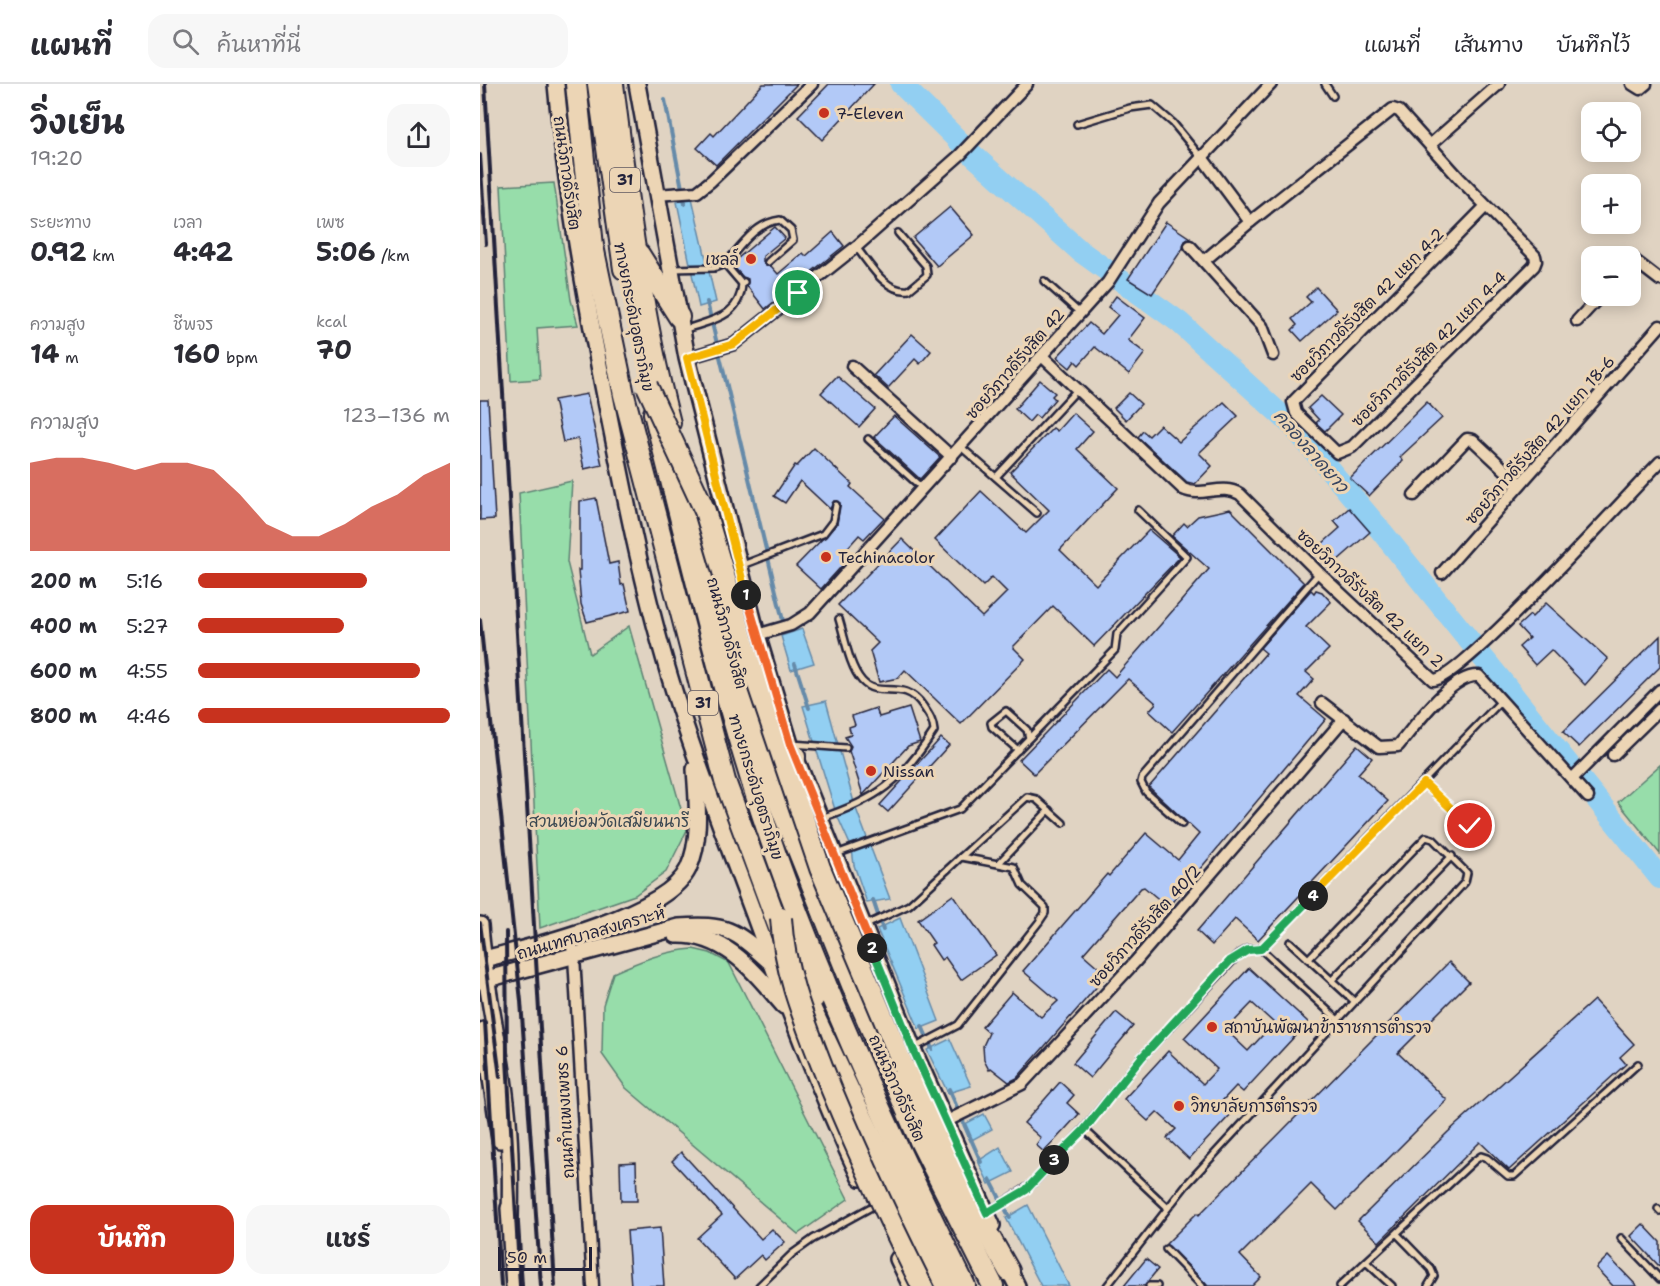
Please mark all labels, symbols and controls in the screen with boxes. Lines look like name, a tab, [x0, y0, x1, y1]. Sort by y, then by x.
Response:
search box	[148, 14, 568, 68]
icon: search	[169, 25, 202, 58]
text: แผนที่	[30, 26, 112, 64]
text: ค้นหาที่นี่	[217, 30, 301, 59]
text: แผนที่	[1364, 31, 1421, 59]
text: เส้นทาง	[1454, 31, 1523, 59]
text: บันทึกไว้	[1556, 31, 1630, 59]
text: วิ่งเย็น	[30, 100, 125, 145]
map controls	[1581, 102, 1641, 306]
button: locate	[1581, 102, 1641, 162]
place label: 7-Eleven	[836, 103, 904, 124]
button: share	[387, 104, 450, 167]
marker: 7-Eleven	[817, 106, 831, 120]
street label: ถนนวิภาวดีรังสิต	[549, 115, 585, 231]
text: 19:20	[30, 145, 83, 171]
road number: 31	[610, 168, 640, 192]
button: +	[1581, 174, 1641, 234]
text: ระยะทาง	[30, 212, 91, 233]
text: เวลา	[173, 212, 203, 233]
text: เพซ	[316, 212, 345, 233]
street label: ซอยวิภาวดีรังสิต 42 แยก 4-2	[1285, 223, 1449, 387]
text: 0.92	[30, 234, 87, 269]
text: 4:42	[173, 234, 233, 269]
text: 5:06	[316, 234, 376, 269]
street label: ทางยกระดับอุตราภิมุข	[607, 240, 659, 394]
text: km	[87, 245, 115, 266]
text: /km	[376, 245, 410, 266]
button: −	[1581, 246, 1641, 306]
place label: เชลล์	[705, 248, 739, 270]
marker: เชลล์	[744, 252, 758, 266]
pin	[772, 267, 823, 318]
street label: ซอยวิภาวดีรังสิต 42 แยก 4-4	[1347, 267, 1511, 431]
icon: arrive	[781, 276, 814, 309]
street label: ซอยวิภาวดีรังสิต 42	[961, 304, 1069, 424]
text: kcal	[316, 311, 347, 332]
text: ความสูง	[30, 314, 85, 335]
text: ชีพจร	[173, 314, 213, 335]
text: 70	[316, 332, 352, 367]
text: 14	[30, 336, 60, 371]
text: 160	[173, 336, 220, 371]
text: m	[60, 347, 79, 368]
text: bpm	[220, 347, 258, 368]
street label: ซอยวิภาวดีรังสิต 42 แยก 18-6	[1461, 351, 1619, 529]
text: 123–136 m	[343, 402, 450, 428]
water label: คลองลาดยาว	[1268, 405, 1355, 499]
text: ความสูง	[30, 409, 99, 435]
street label: ซอยวิภาวดีรังสิต 42 แยก 2	[1292, 524, 1448, 672]
place label: Techinacolor	[838, 547, 935, 568]
marker: Techinacolor	[819, 550, 833, 564]
text: 200 m	[30, 568, 97, 594]
text: 5:16	[126, 568, 163, 594]
street label: ถนนวิภาวดีรังสิต	[702, 575, 752, 691]
pin: 1	[731, 580, 761, 610]
text: 1	[742, 584, 750, 605]
text: 400 m	[30, 613, 97, 639]
text: 5:27	[126, 613, 169, 639]
text: 600 m	[30, 658, 97, 684]
text: 4:55	[126, 658, 168, 684]
road number: 31	[688, 691, 718, 715]
text: 800 m	[30, 703, 97, 729]
text: 4:46	[126, 703, 171, 729]
street label: ทางยกระดับอุตราภิมุข	[722, 711, 788, 863]
place label: Nissan	[883, 761, 935, 782]
marker: Nissan	[864, 764, 878, 778]
pin	[1444, 800, 1495, 851]
icon: check	[1453, 809, 1486, 842]
park label: สวนหย่อมวัดเสมียนนารี	[529, 810, 690, 832]
street label: ซอยวิภาวดีรังสิต 40/2	[1084, 860, 1206, 992]
pin: 4	[1298, 881, 1328, 911]
text: 4	[1307, 885, 1319, 906]
street label: ถนนเทศบาลสงเคราะห์	[514, 901, 668, 964]
pin: 2	[857, 933, 887, 963]
text: 2	[866, 937, 878, 958]
place label: สถาบันพัฒนาข้าราชการตำรวจ	[1224, 1017, 1431, 1038]
marker: สถาบันพัฒนาข้าราชการตำรวจ	[1205, 1020, 1219, 1034]
street label: ถนนวิภาวดีรังสิต	[864, 1031, 930, 1145]
street label: ถนนกำแพงเพชร 6	[551, 1045, 579, 1179]
place label: วิทยาลัยการตำรวจ	[1191, 1096, 1317, 1117]
marker: วิทยาลัยการตำรวจ	[1172, 1099, 1186, 1113]
pin: 3	[1039, 1145, 1069, 1175]
text: 3	[1048, 1149, 1060, 1170]
button: บันทึก	[30, 1205, 234, 1274]
button: แชร์	[246, 1205, 450, 1274]
scale bar	[498, 1244, 592, 1272]
text: 50 m	[507, 1247, 547, 1268]

